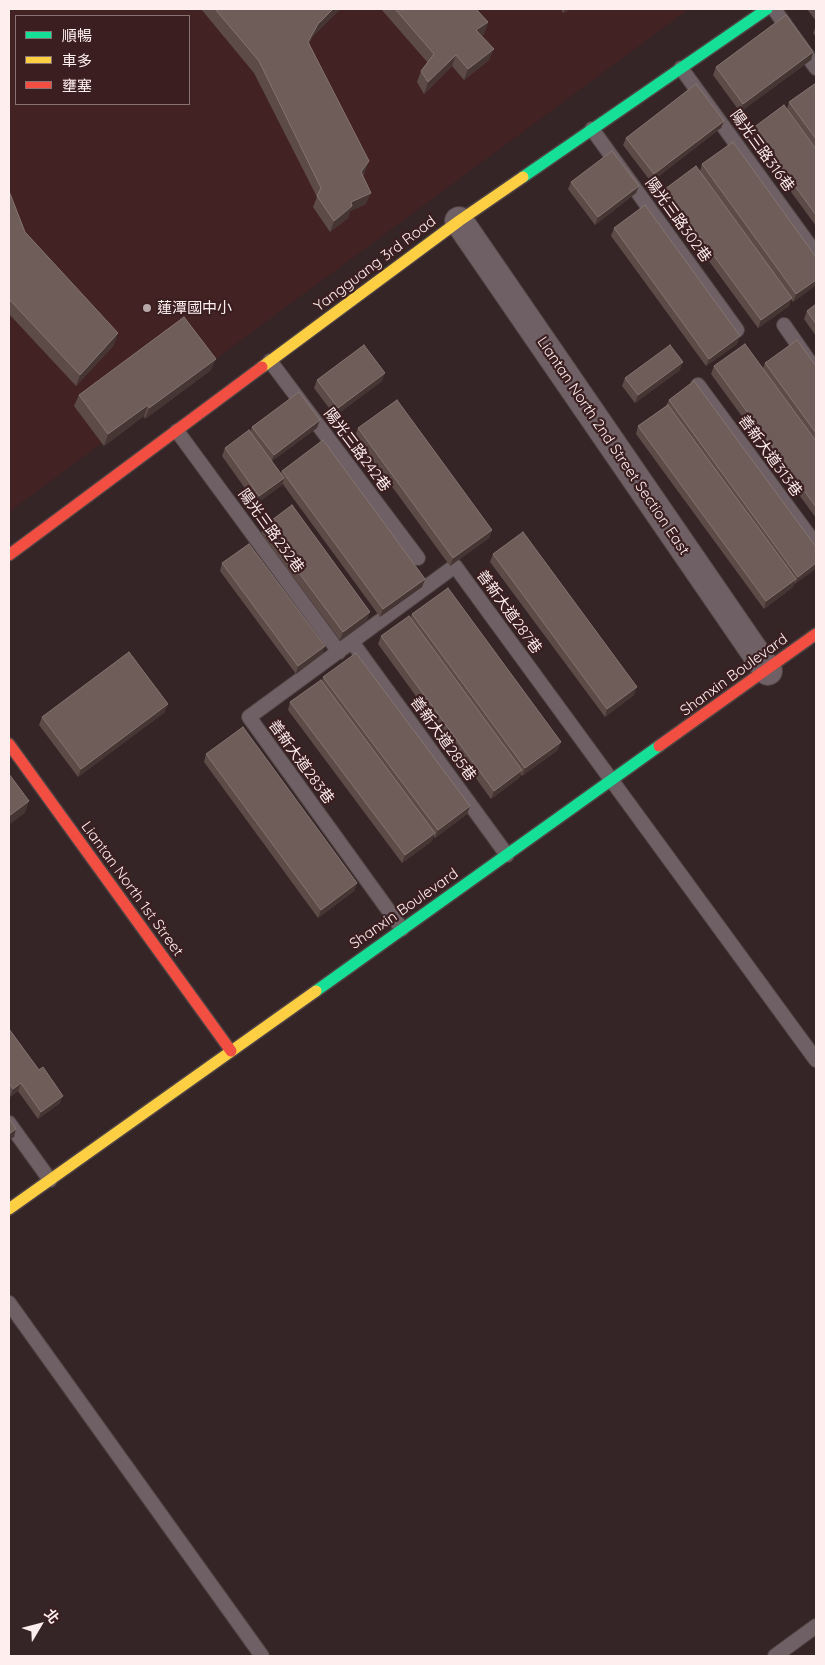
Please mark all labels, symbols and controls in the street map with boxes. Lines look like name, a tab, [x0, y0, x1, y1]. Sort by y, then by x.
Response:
legend	[15, 15, 190, 105]
text: 順暢	[62, 26, 92, 45]
text: 車多	[62, 51, 92, 70]
text: 壅塞	[62, 76, 92, 95]
street label: 陽光三路316巷	[726, 107, 798, 195]
street label: 陽光三路302巷	[641, 174, 715, 266]
street label: Yangguang 3rd Road	[311, 212, 439, 316]
place label: 蓮潭國中小	[157, 299, 232, 317]
marker: 蓮潭國中小	[141, 302, 153, 314]
street label: Liantan North 2nd Street Section East	[533, 334, 693, 558]
street label: 陽光三路242巷	[320, 405, 394, 495]
street label: 善新大道313巷	[734, 412, 806, 500]
street label: 陽光三路232巷	[234, 485, 308, 577]
street label: 善新大道287巷	[473, 567, 545, 657]
street label: Shanxin Boulevard	[677, 630, 791, 720]
street label: 善新大道285巷	[406, 693, 480, 785]
street label: 善新大道283巷	[265, 717, 337, 807]
street label: Liantan North 1st Street	[77, 818, 187, 960]
street label: Shanxin Boulevard	[346, 865, 462, 953]
north arrow	[15, 1600, 65, 1650]
text: 北	[41, 1605, 63, 1627]

